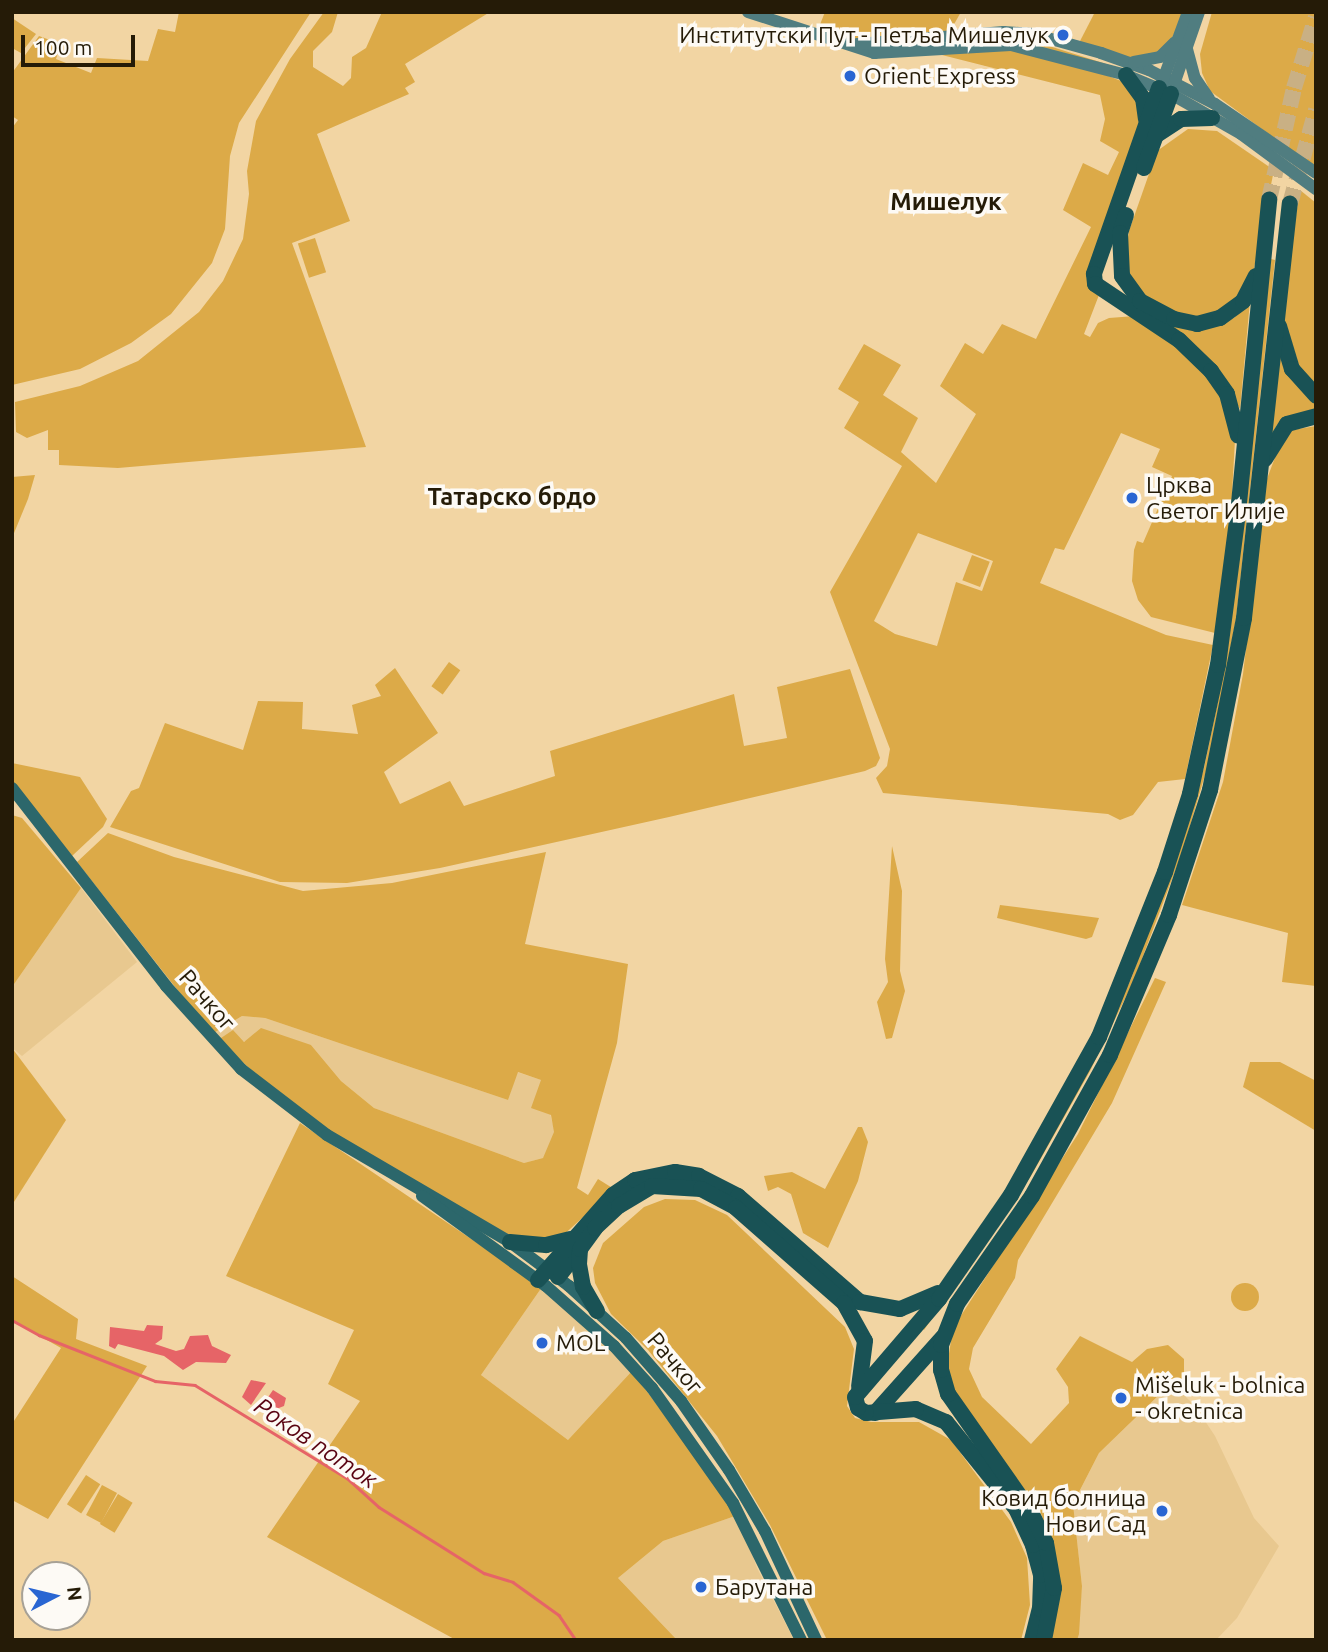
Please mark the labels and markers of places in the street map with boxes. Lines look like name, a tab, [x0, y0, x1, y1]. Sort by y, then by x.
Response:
place label: Институтски Пут - Петља Мишелук	[679, 21, 1049, 49]
marker: Институтски Пут - Петља Мишелук	[1055, 27, 1071, 43]
place label: Orient Express	[864, 62, 1016, 90]
marker: Orient Express	[842, 68, 858, 84]
place label: Црква Светог Илије	[1146, 471, 1285, 525]
marker: Црква Светог Илије	[1124, 490, 1140, 506]
place label: MOL	[556, 1329, 606, 1357]
marker: MOL	[534, 1335, 550, 1351]
place label: Mišeluk - bolnica - okretnica	[1135, 1371, 1305, 1425]
marker: Mišeluk - bolnica - okretnica	[1113, 1390, 1129, 1406]
place label: Ковид болница Нови Сад	[981, 1484, 1146, 1538]
marker: Ковид болница Нови Сад	[1152, 1501, 1172, 1521]
place label: Барутана	[715, 1573, 813, 1601]
marker: Барутана	[693, 1579, 709, 1595]

